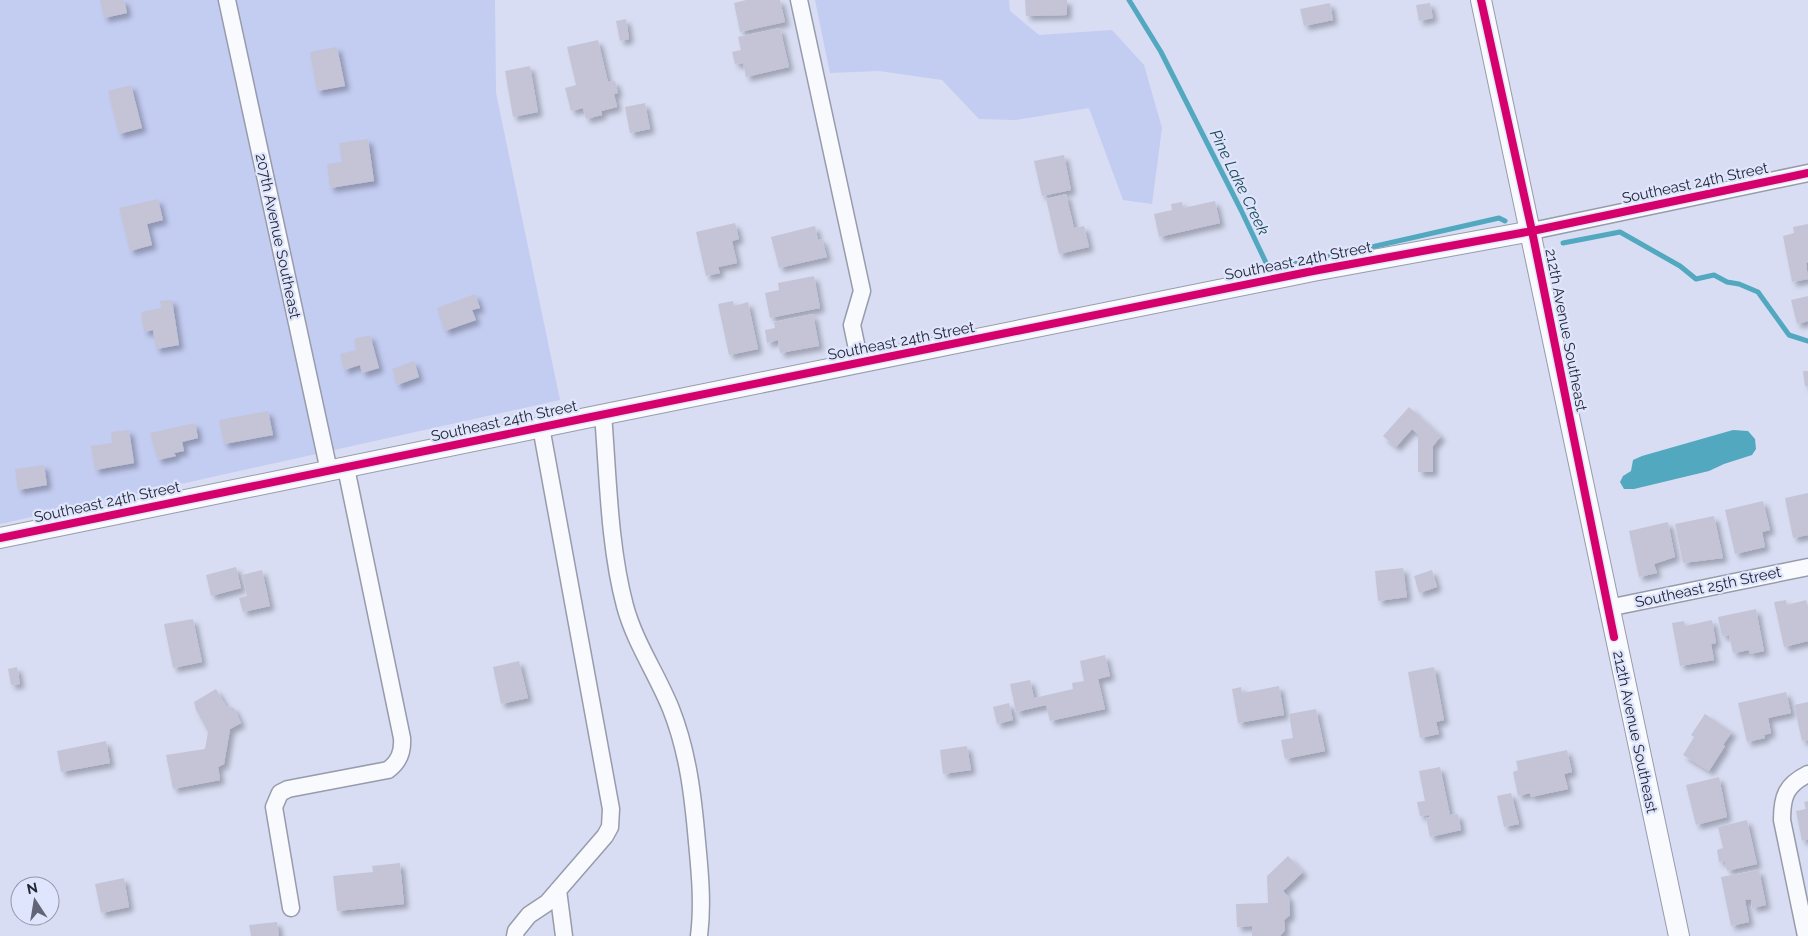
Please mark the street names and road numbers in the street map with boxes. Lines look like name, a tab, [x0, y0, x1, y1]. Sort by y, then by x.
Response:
street label: 207th Avenue Southeast	[252, 152, 304, 320]
street label: Southeast 24th Street	[1620, 159, 1770, 207]
street label: Southeast 24th Street	[1223, 238, 1373, 284]
street label: 212th Avenue Southeast	[1541, 247, 1591, 413]
street label: Southeast 24th Street	[826, 318, 976, 364]
street label: Southeast 24th Street	[429, 397, 579, 445]
street label: Southeast 24th Street	[32, 478, 182, 526]
street label: Southeast 25th Street	[1633, 563, 1783, 611]
street label: 212th Avenue Southeast	[1609, 649, 1661, 815]

